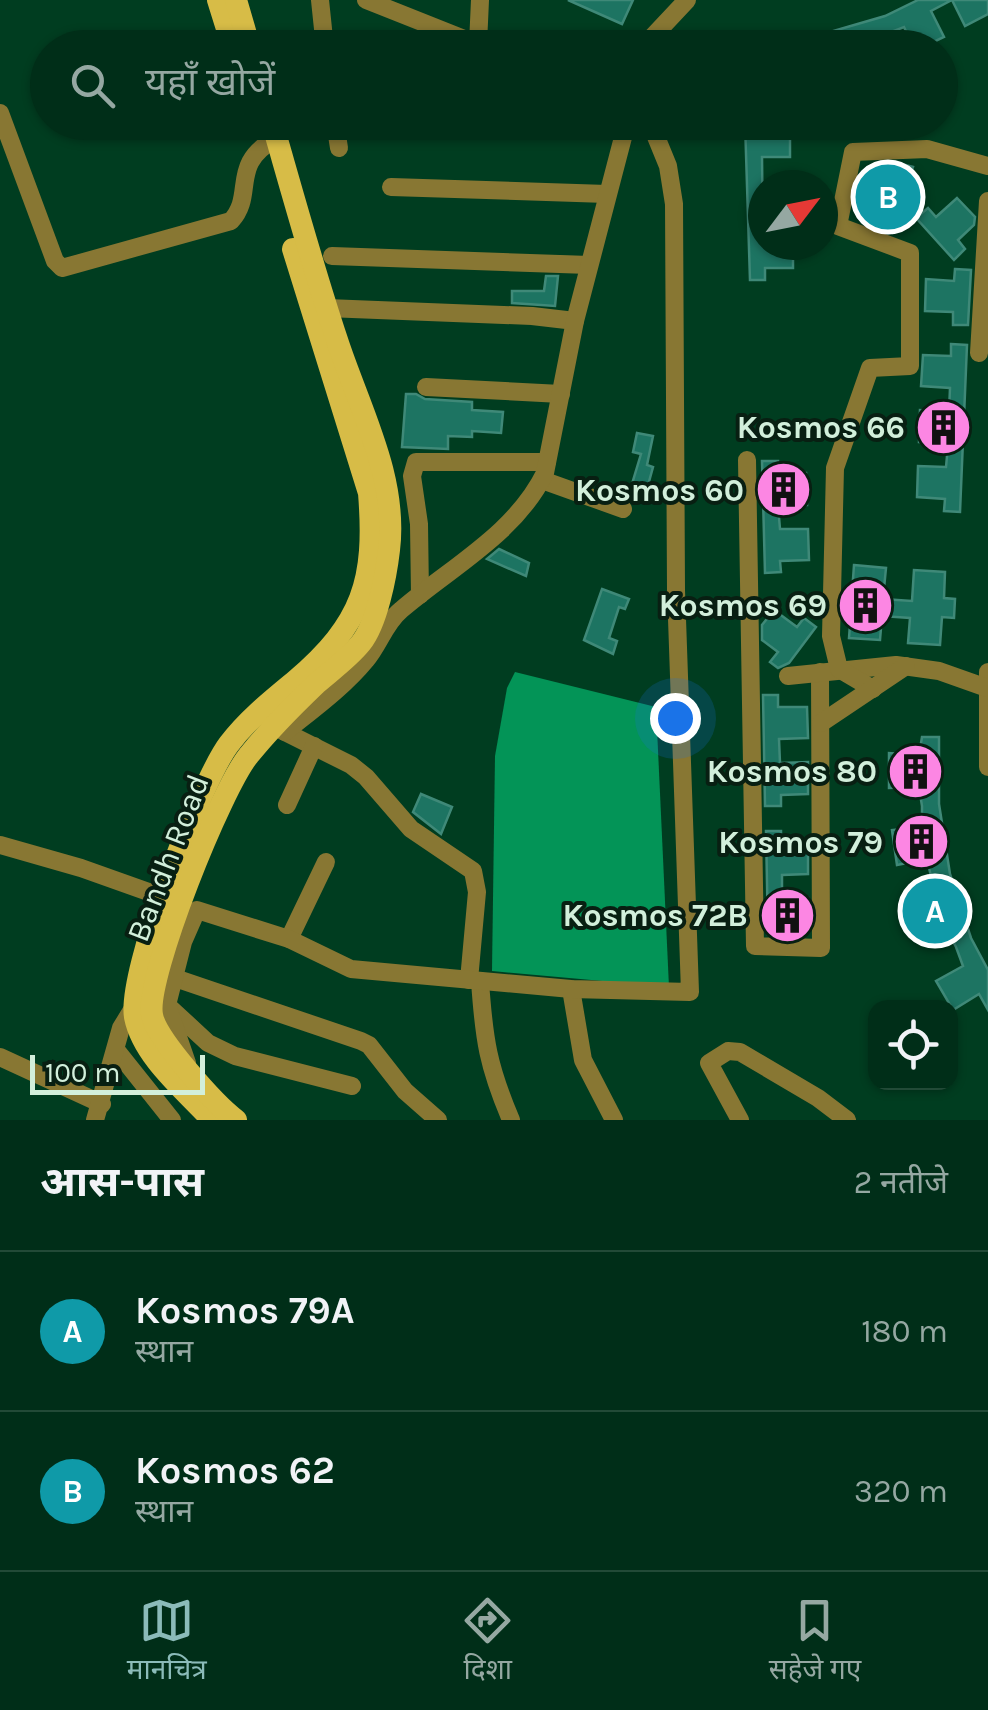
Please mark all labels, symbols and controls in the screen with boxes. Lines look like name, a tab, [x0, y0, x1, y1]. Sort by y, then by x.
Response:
search box	[30, 30, 958, 140]
icon: search	[65, 58, 120, 113]
text: यहाँ खोजें	[145, 60, 275, 105]
pin: B	[856, 160, 920, 234]
north arrow	[748, 170, 838, 260]
building icon: Kosmos 66	[914, 397, 974, 457]
place label: Kosmos 66	[737, 409, 905, 446]
building icon: Kosmos 60	[753, 460, 813, 520]
place label: Kosmos 60	[575, 472, 744, 509]
building icon: Kosmos 69	[836, 575, 896, 635]
place label: Kosmos 69	[659, 587, 827, 624]
your location	[650, 693, 701, 744]
building icon: Kosmos 80	[886, 741, 946, 801]
place label: Kosmos 80	[707, 753, 877, 790]
street label: Bandh Road	[119, 769, 217, 947]
building icon: Kosmos 79	[892, 812, 952, 872]
place label: Kosmos 79	[718, 824, 883, 861]
pin: A	[902, 874, 968, 948]
building icon: Kosmos 72B	[757, 885, 817, 945]
place label: Kosmos 72B	[563, 897, 748, 934]
map controls	[868, 1000, 958, 1090]
button: locate	[868, 1000, 958, 1090]
scale bar	[30, 1050, 205, 1094]
text: 100 m	[45, 1056, 120, 1089]
text: आस-पास	[40, 1157, 204, 1207]
text: 2 नतीजे	[854, 1164, 948, 1201]
text: Kosmos 79A	[135, 1288, 355, 1333]
text: A	[62, 1313, 83, 1350]
text: 180 m	[861, 1313, 948, 1350]
text: स्थान	[135, 1333, 193, 1370]
text: Kosmos 62	[135, 1448, 335, 1493]
text: B	[62, 1473, 83, 1510]
text: 320 m	[854, 1473, 948, 1510]
text: स्थान	[135, 1493, 193, 1530]
tab: मानचित्र	[127, 1593, 207, 1690]
tab: दिशा	[460, 1593, 515, 1690]
tab: सहेजे गए	[769, 1593, 861, 1690]

